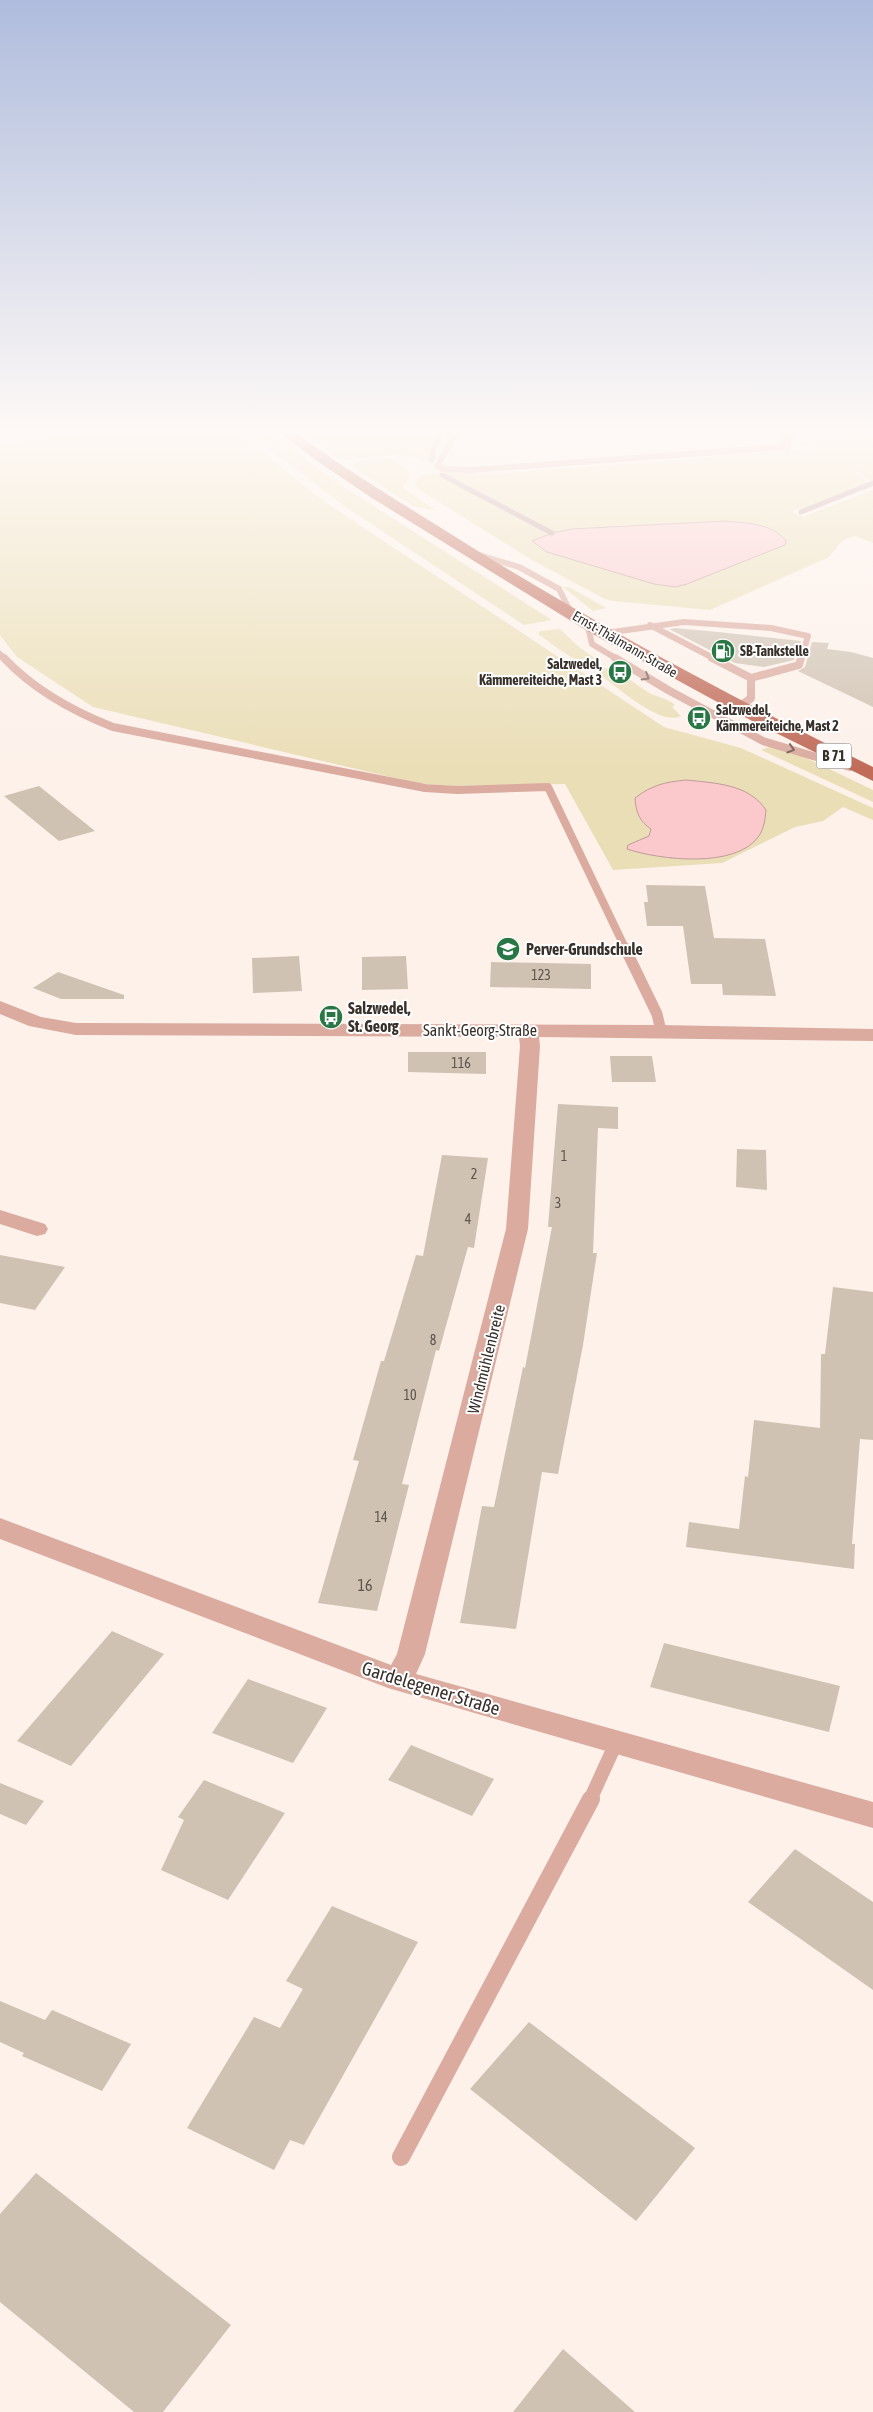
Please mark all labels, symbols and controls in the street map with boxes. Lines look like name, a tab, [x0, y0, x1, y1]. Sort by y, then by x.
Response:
street label: Ernst-Thälmann-Straße	[570, 607, 680, 681]
fuel station icon: SB-Tankstelle	[710, 638, 736, 664]
place label: SB-Tankstelle	[740, 643, 809, 659]
place label: Salzwedel, Kämmereiteiche, Mast 3	[479, 656, 603, 688]
bus stop icon: Salzwedel, Kämmereiteiche, Mast 3	[607, 659, 633, 685]
one-way arrow	[640, 670, 649, 680]
place label: Salzwedel, Kämmereiteiche, Mast 2	[716, 702, 839, 734]
bus stop icon: Salzwedel, Kämmereiteiche, Mast 2	[686, 705, 712, 731]
one-way arrow	[786, 743, 794, 753]
road number: B 71	[816, 744, 852, 768]
school or university icon: Perver-Grundschule	[495, 936, 521, 962]
place label: Perver-Grundschule	[526, 940, 643, 958]
house number: 123	[531, 967, 551, 983]
place label: Salzwedel, St. Georg	[348, 999, 411, 1035]
bus stop icon: Salzwedel, St. Georg	[318, 1004, 344, 1030]
street label: Sankt-Georg-Straße	[423, 1021, 537, 1040]
house number: 116	[451, 1055, 471, 1071]
house number: 1	[561, 1148, 567, 1164]
house number: 2	[471, 1166, 477, 1182]
house number: 3	[555, 1195, 561, 1211]
house number: 4	[465, 1211, 472, 1227]
street label: Windmühlenbreite	[464, 1303, 508, 1415]
house number: 8	[430, 1332, 437, 1348]
house number: 10	[403, 1387, 417, 1403]
house number: 14	[374, 1509, 388, 1525]
house number: 16	[357, 1576, 373, 1594]
street label: Gardelegener Straße	[359, 1657, 503, 1719]

